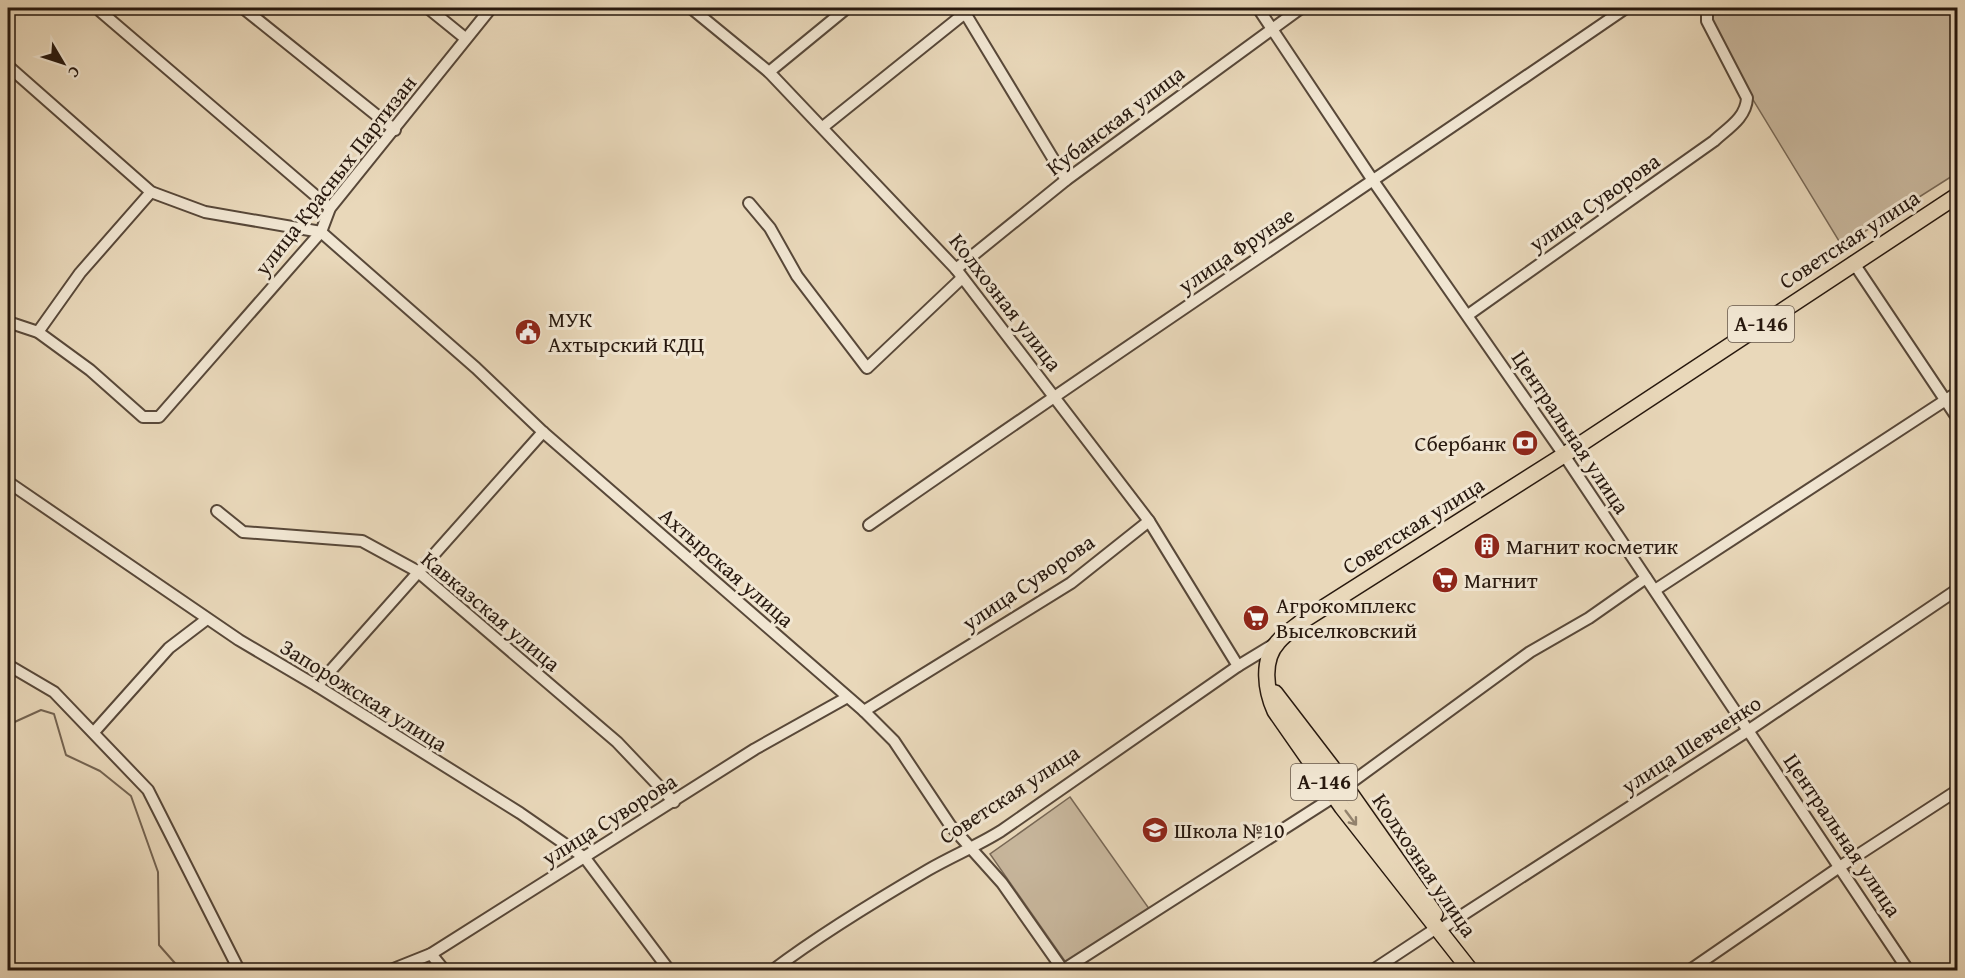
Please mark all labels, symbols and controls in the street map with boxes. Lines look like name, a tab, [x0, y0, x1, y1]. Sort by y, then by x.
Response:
north arrow	[33, 33, 93, 93]
street label: Кубанская улица	[1039, 57, 1191, 183]
text: С	[62, 61, 87, 84]
street label: улица Красных Партизан	[246, 68, 424, 283]
street label: улица Суворова	[1521, 145, 1667, 260]
street label: Советская улица	[1772, 181, 1926, 297]
street label: улица Фрунзе	[1171, 199, 1301, 301]
street label: Колхозная улица	[942, 226, 1070, 378]
place label: МУК Ахтырский КДЦ	[548, 303, 704, 360]
road number: А-146	[1728, 306, 1794, 342]
public building icon: МУК Ахтырский КДЦ	[513, 317, 543, 347]
street label: Центральная улица	[1504, 344, 1638, 521]
place label: Сбербанк	[1415, 427, 1506, 459]
bank icon: Сбербанк	[1510, 428, 1540, 458]
street label: Советская улица	[1336, 468, 1491, 581]
street label: Ахтырская улица	[653, 499, 802, 635]
street label: улица Суворова	[955, 525, 1101, 639]
place label: Магнит косметик	[1506, 530, 1679, 562]
building icon: Магнит косметик	[1472, 531, 1502, 561]
street label: Кавказская улица	[414, 543, 568, 679]
place label: Магнит	[1464, 564, 1538, 596]
supermarket icon: Магнит	[1430, 565, 1460, 595]
place label: Агрокомплекс Выселковский	[1276, 589, 1417, 646]
supermarket icon: Агрокомплекс Выселковский	[1241, 603, 1271, 633]
street label: Запорожская улица	[274, 631, 454, 760]
street label: улица Шевченко	[1614, 687, 1767, 802]
street label: Советская улица	[932, 736, 1086, 852]
street label: Центральная улица	[1776, 747, 1910, 924]
street label: улица Суворова	[535, 764, 683, 874]
road number: А-146	[1291, 764, 1357, 800]
street label: Колхозная улица	[1365, 787, 1485, 944]
one-way arrow	[1344, 810, 1357, 826]
place label: Школа №10	[1174, 814, 1285, 846]
school or university icon: Школа №10	[1140, 815, 1170, 845]

